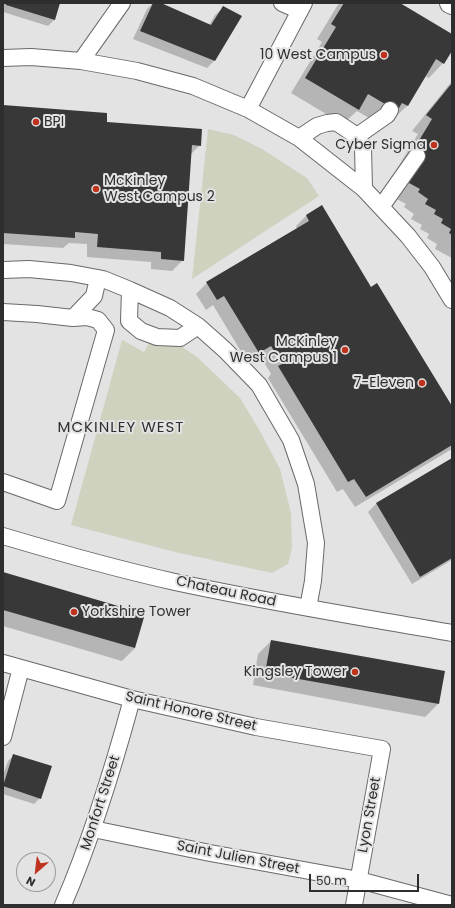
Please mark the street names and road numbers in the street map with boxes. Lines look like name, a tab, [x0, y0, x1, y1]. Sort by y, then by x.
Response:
street label: Chateau Road	[175, 573, 277, 611]
street label: Saint Honore Street	[124, 689, 258, 735]
street label: Monfort Street	[78, 754, 124, 852]
street label: Lyon Street	[355, 776, 385, 854]
street label: Saint Julien Street	[175, 838, 301, 878]

